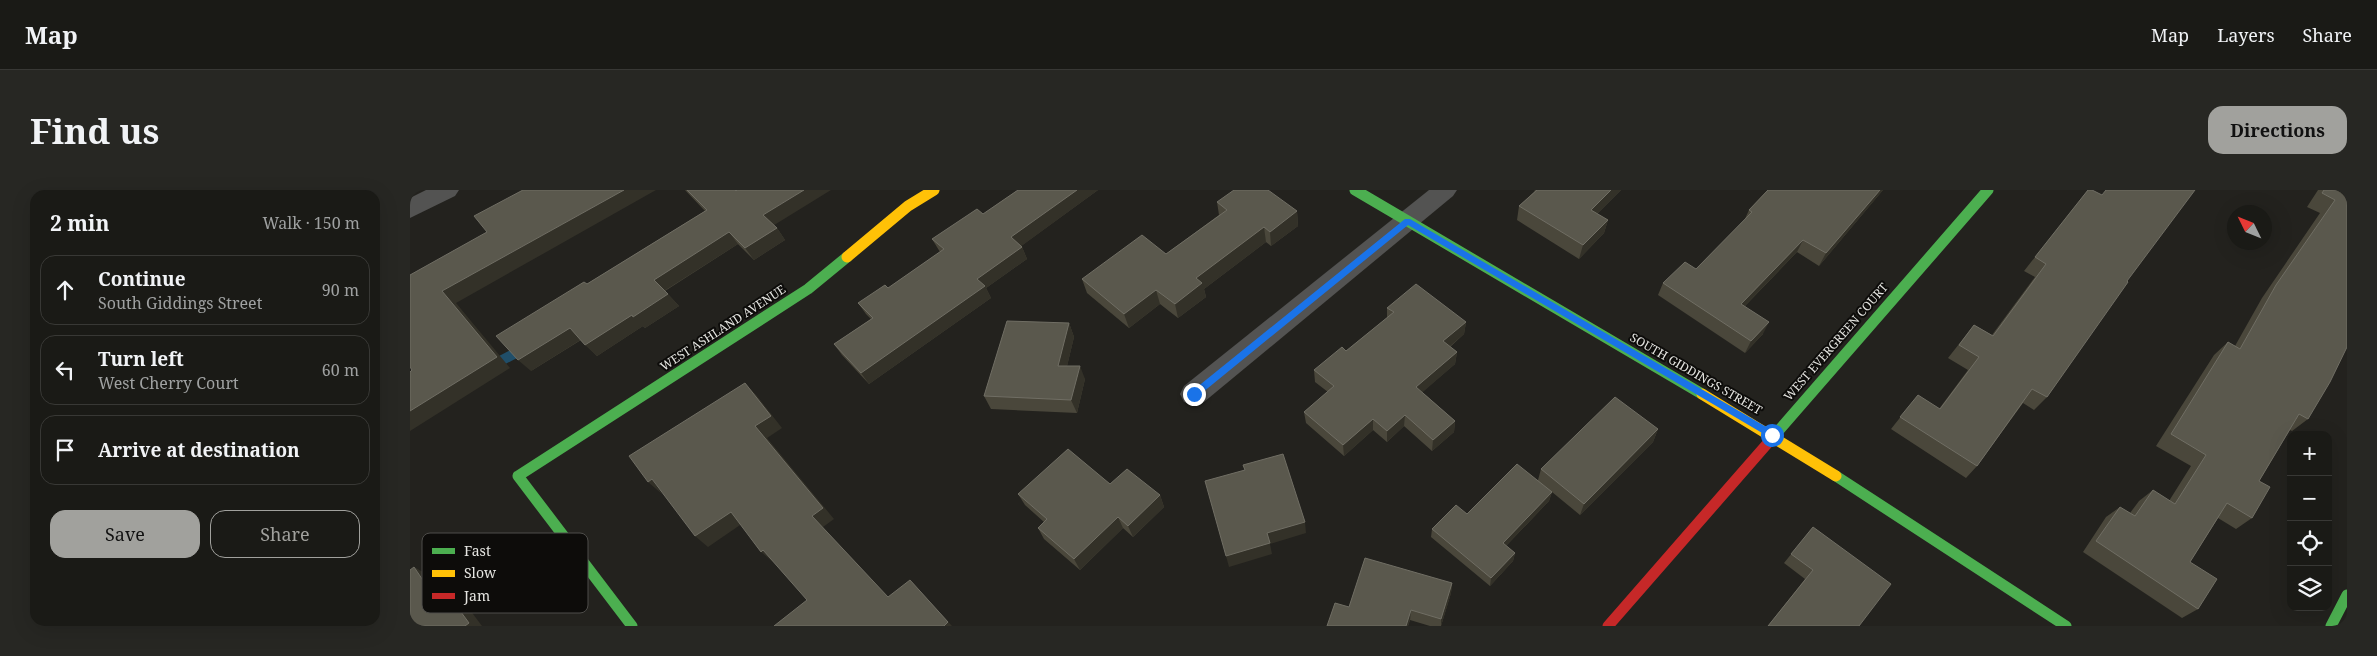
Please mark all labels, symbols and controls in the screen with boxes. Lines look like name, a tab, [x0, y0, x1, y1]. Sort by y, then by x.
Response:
text: Map	[25, 18, 78, 51]
text: Map	[2151, 23, 2189, 47]
text: Layers	[2217, 23, 2275, 47]
text: Share	[2303, 23, 2352, 47]
button: Directions	[2208, 106, 2347, 154]
text: Find us	[30, 107, 159, 154]
north arrow	[2227, 205, 2272, 250]
text: 2 min	[50, 209, 109, 237]
text: Walk · 150 m	[263, 212, 360, 234]
text: Continue	[98, 266, 186, 292]
icon: ahead	[51, 276, 79, 304]
text: 90 m	[322, 279, 359, 301]
street label: WEST EVERGREEN COURT	[1780, 279, 1892, 404]
street label: WEST ASHLAND AVENUE	[657, 281, 789, 375]
text: South Giddings Street	[98, 292, 262, 314]
street label: SOUTH GIDDINGS STREET	[1627, 329, 1766, 419]
text: Turn left	[98, 346, 184, 372]
icon: left	[51, 356, 79, 384]
text: 60 m	[322, 359, 359, 381]
text: West Cherry Court	[98, 372, 239, 394]
route end	[1183, 383, 1206, 406]
route start	[1761, 424, 1784, 447]
map controls	[2287, 431, 2332, 611]
button: +	[2287, 431, 2332, 476]
icon: arrive	[51, 436, 79, 464]
text: Arrive at destination	[98, 437, 300, 463]
button: −	[2287, 476, 2332, 521]
button: Save	[50, 510, 200, 558]
button: Share	[210, 510, 360, 558]
button: locate	[2287, 521, 2332, 566]
legend	[422, 533, 588, 613]
text: Fast	[464, 541, 491, 560]
text: Slow	[464, 563, 497, 582]
button: layers	[2287, 566, 2332, 611]
text: Jam	[463, 586, 490, 605]

